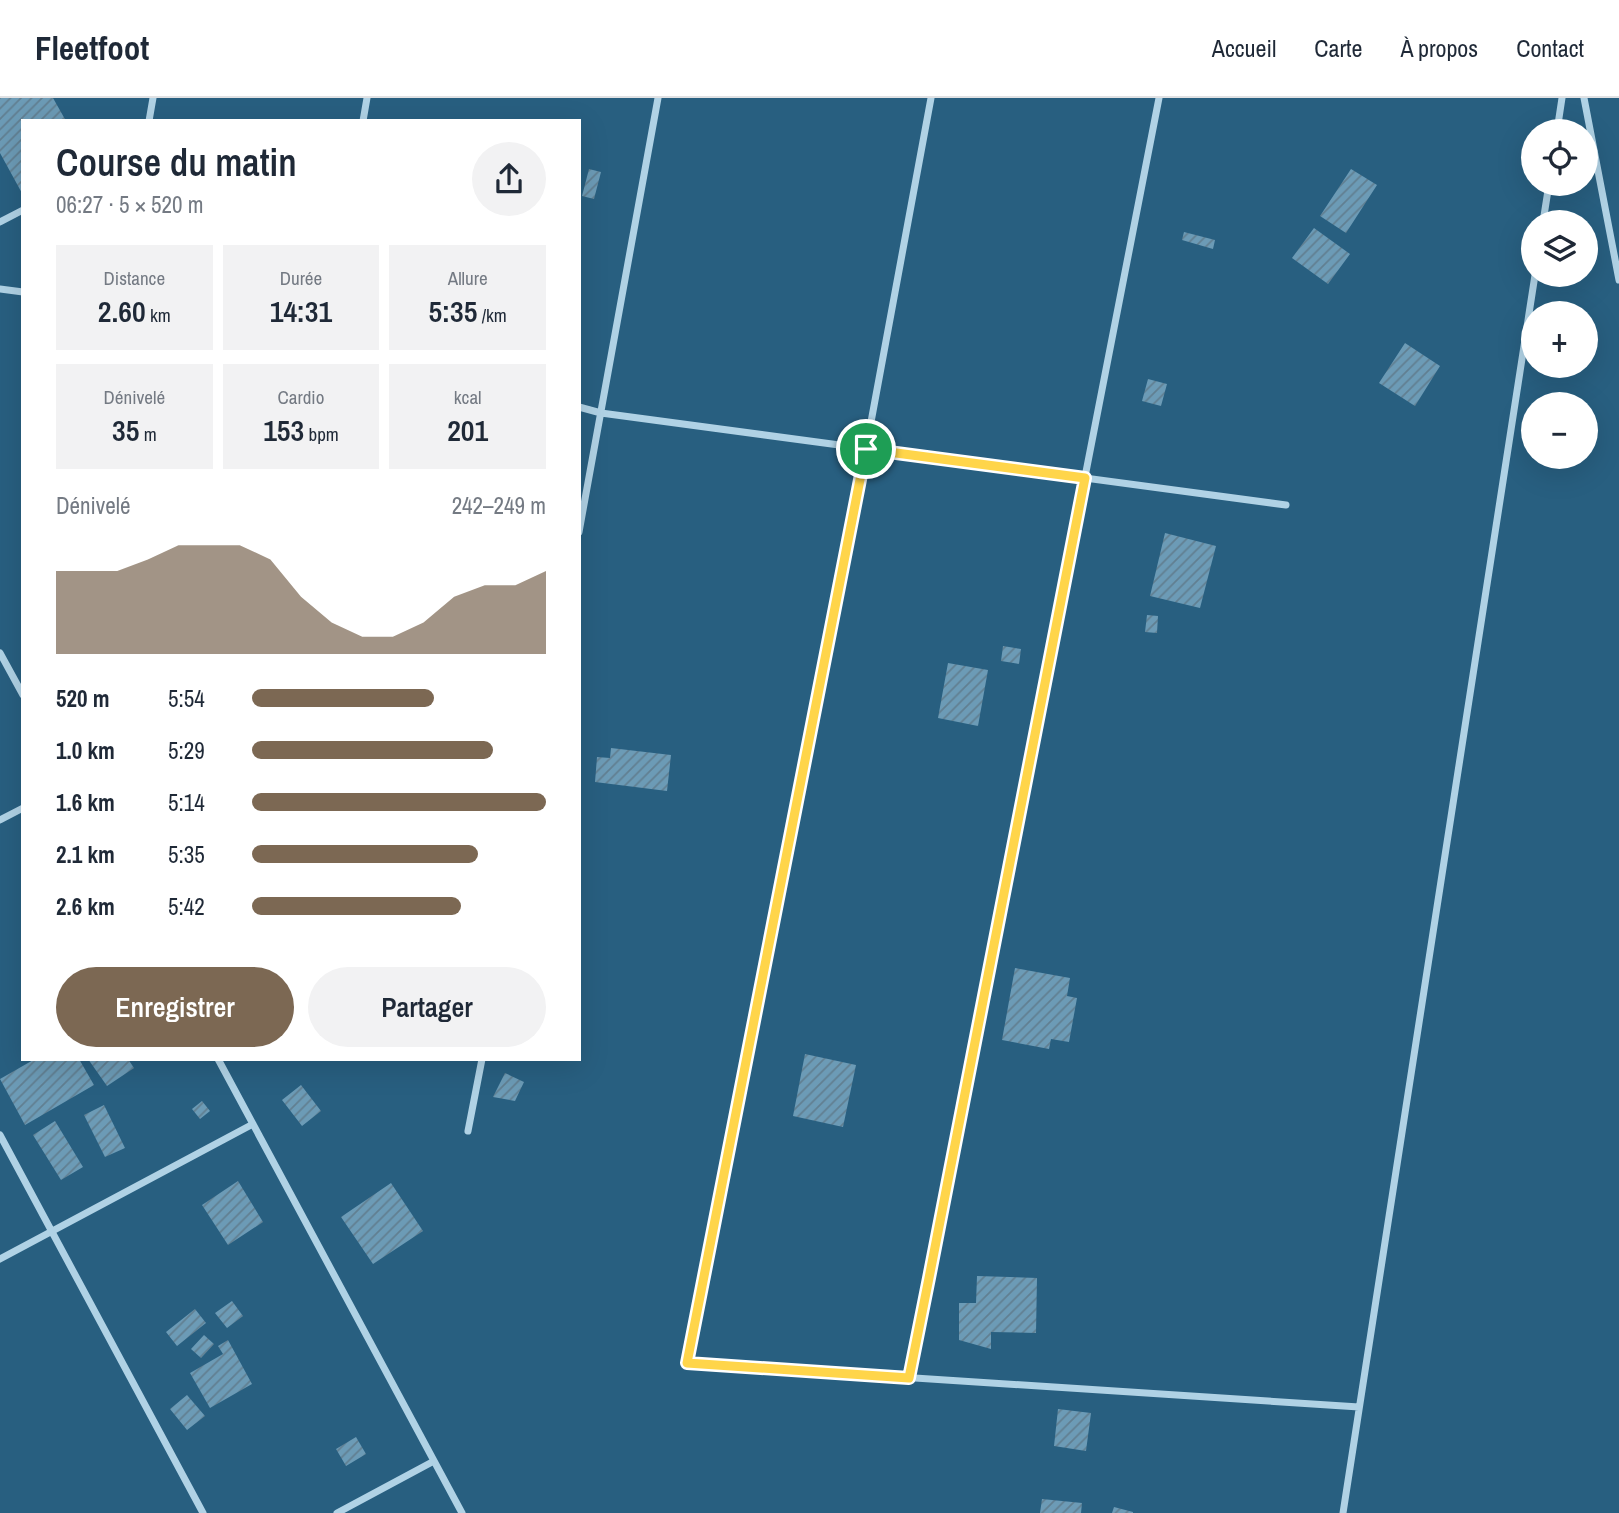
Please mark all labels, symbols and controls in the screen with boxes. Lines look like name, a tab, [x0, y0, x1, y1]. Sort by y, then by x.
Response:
text: Fleetfoot	[35, 26, 149, 70]
text: Accueil	[1212, 32, 1276, 64]
text: Carte	[1314, 32, 1362, 64]
text: À propos	[1400, 32, 1478, 64]
text: Contact	[1516, 32, 1584, 64]
map controls	[1521, 119, 1598, 469]
button: locate	[1521, 119, 1598, 196]
text: Course du matin	[56, 137, 297, 188]
button: share	[472, 142, 546, 216]
text: 06:27 · 5 × 520 m	[56, 189, 203, 220]
button: layers	[1521, 210, 1598, 287]
text: Distance	[104, 265, 165, 291]
text: Durée	[280, 265, 322, 291]
text: Allure	[448, 265, 488, 291]
text: 2.60	[98, 291, 146, 331]
text: 14:31	[270, 291, 332, 331]
text: 5:35	[429, 291, 477, 331]
button: +	[1521, 301, 1598, 378]
text: km	[146, 302, 171, 328]
text: /km	[477, 302, 507, 328]
text: Dénivelé	[104, 384, 165, 410]
text: Cardio	[278, 384, 324, 410]
text: kcal	[454, 384, 482, 410]
button: −	[1521, 392, 1598, 469]
text: 35	[112, 410, 139, 450]
text: 153	[263, 410, 304, 450]
text: 201	[447, 410, 488, 450]
pin	[836, 419, 896, 479]
text: m	[139, 421, 157, 447]
text: bpm	[304, 421, 339, 447]
icon: arrive	[847, 430, 885, 468]
text: Dénivelé	[56, 490, 130, 521]
text: 242–249 m	[452, 490, 546, 521]
text: 520 m	[56, 683, 109, 714]
text: 5:54	[168, 683, 205, 714]
text: 1.0 km	[56, 735, 115, 766]
text: 5:29	[168, 735, 205, 766]
text: 1.6 km	[56, 787, 115, 818]
text: 5:14	[168, 787, 205, 818]
text: 2.1 km	[56, 839, 115, 870]
text: 5:35	[168, 839, 205, 870]
text: 2.6 km	[56, 891, 115, 922]
text: 5:42	[168, 891, 205, 922]
button: Enregistrer	[56, 967, 294, 1047]
button: Partager	[308, 967, 546, 1047]

